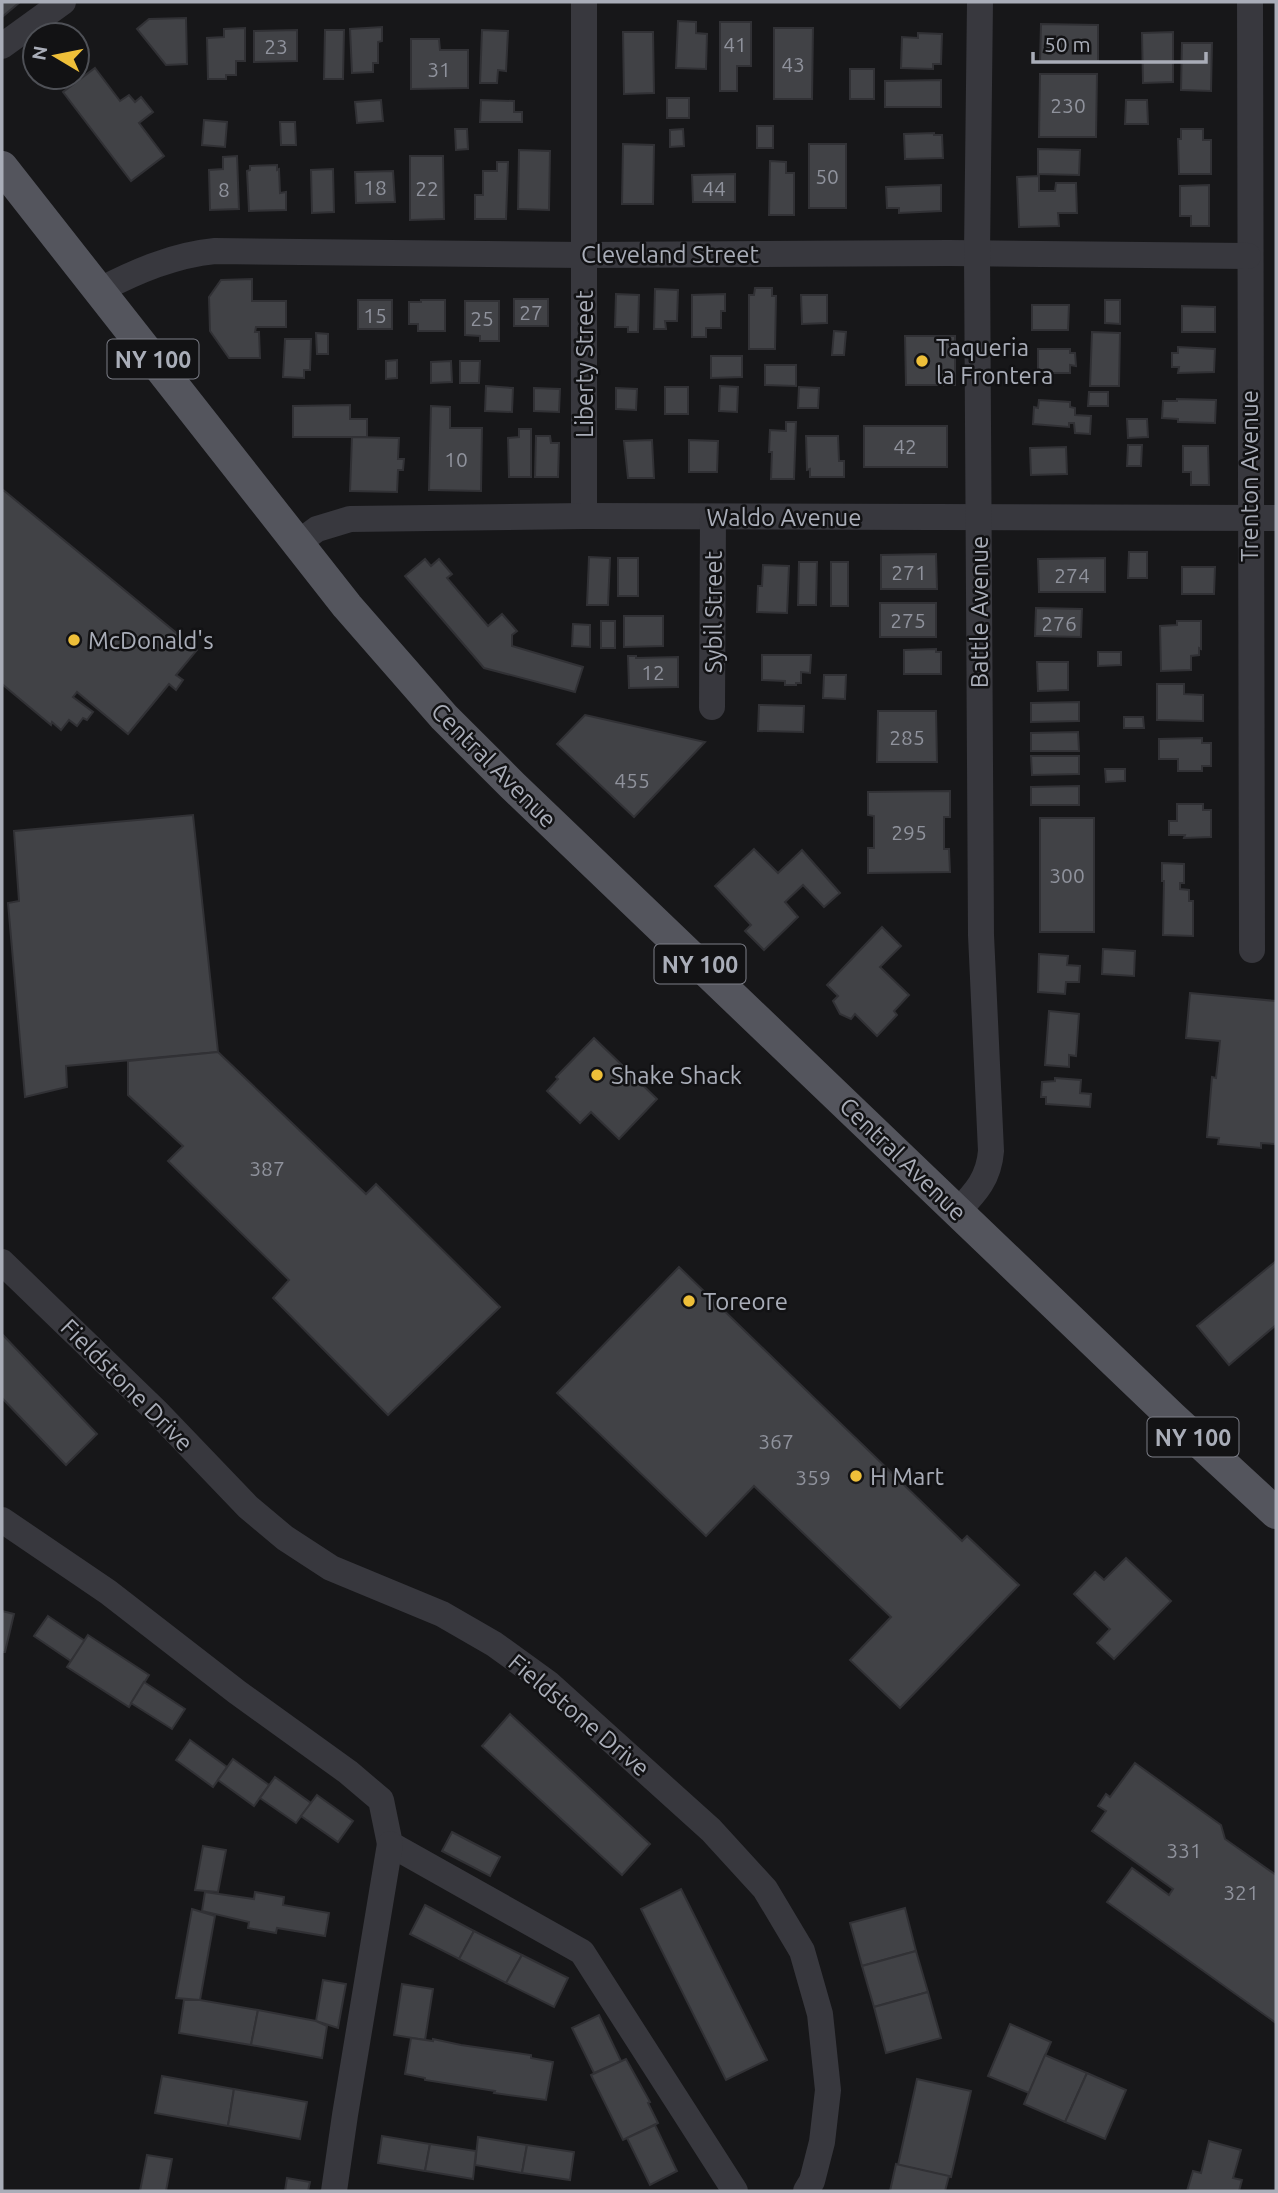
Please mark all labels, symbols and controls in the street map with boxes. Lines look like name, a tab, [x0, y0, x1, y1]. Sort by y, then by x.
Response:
north arrow	[21, 21, 91, 91]
scale bar	[1033, 21, 1206, 65]
house number: 41	[723, 32, 747, 56]
text: 50 m	[1044, 32, 1091, 56]
house number: 23	[264, 34, 288, 58]
text: N	[27, 44, 51, 62]
house number: 43	[781, 52, 805, 76]
house number: 31	[427, 57, 451, 81]
house number: 230	[1050, 93, 1086, 117]
house number: 50	[815, 164, 839, 188]
house number: 18	[363, 175, 387, 199]
house number: 22	[415, 176, 439, 200]
house number: 44	[702, 176, 726, 200]
house number: 8	[218, 177, 230, 201]
street label: Cleveland Street	[581, 241, 760, 268]
street label: Liberty Street	[571, 289, 598, 438]
house number: 27	[519, 300, 543, 324]
house number: 15	[363, 303, 387, 327]
house number: 25	[470, 306, 494, 330]
place label: Taqueria la Frontera	[936, 334, 1053, 389]
road number: NY 100	[108, 340, 198, 378]
marker: Taqueria la Frontera	[914, 353, 930, 369]
street label: Trenton Avenue	[1236, 390, 1263, 562]
house number: 42	[893, 434, 917, 458]
house number: 10	[444, 447, 468, 471]
street label: Waldo Avenue	[707, 504, 861, 531]
street label: Battle Avenue	[966, 536, 993, 688]
street label: Sybil Street	[700, 550, 727, 673]
house number: 271	[891, 560, 927, 584]
house number: 274	[1054, 563, 1090, 587]
house number: 275	[890, 608, 926, 632]
house number: 276	[1041, 611, 1077, 635]
place label: McDonald's	[88, 627, 214, 654]
marker: McDonald's	[66, 632, 82, 648]
house number: 12	[641, 660, 665, 684]
street label: Central Avenue	[426, 697, 562, 833]
house number: 285	[889, 725, 925, 749]
house number: 455	[614, 768, 650, 792]
house number: 295	[891, 820, 927, 844]
house number: 300	[1049, 863, 1085, 887]
road number: NY 100	[654, 945, 746, 984]
place label: Shake Shack	[611, 1062, 742, 1089]
marker: Shake Shack	[589, 1067, 605, 1083]
street label: Central Avenue	[834, 1092, 972, 1226]
house number: 387	[249, 1156, 285, 1180]
place label: Toreore	[703, 1288, 788, 1315]
marker: Toreore	[681, 1293, 697, 1309]
street label: Fieldstone Drive	[56, 1314, 198, 1456]
road number: NY 100	[1148, 1418, 1238, 1456]
house number: 367	[758, 1429, 794, 1453]
place label: H Mart	[870, 1463, 945, 1490]
house number: 359	[795, 1465, 831, 1489]
marker: H Mart	[848, 1468, 864, 1484]
street label: Fieldstone Drive	[503, 1648, 655, 1782]
house number: 331	[1166, 1838, 1202, 1862]
house number: 321	[1223, 1880, 1259, 1904]

